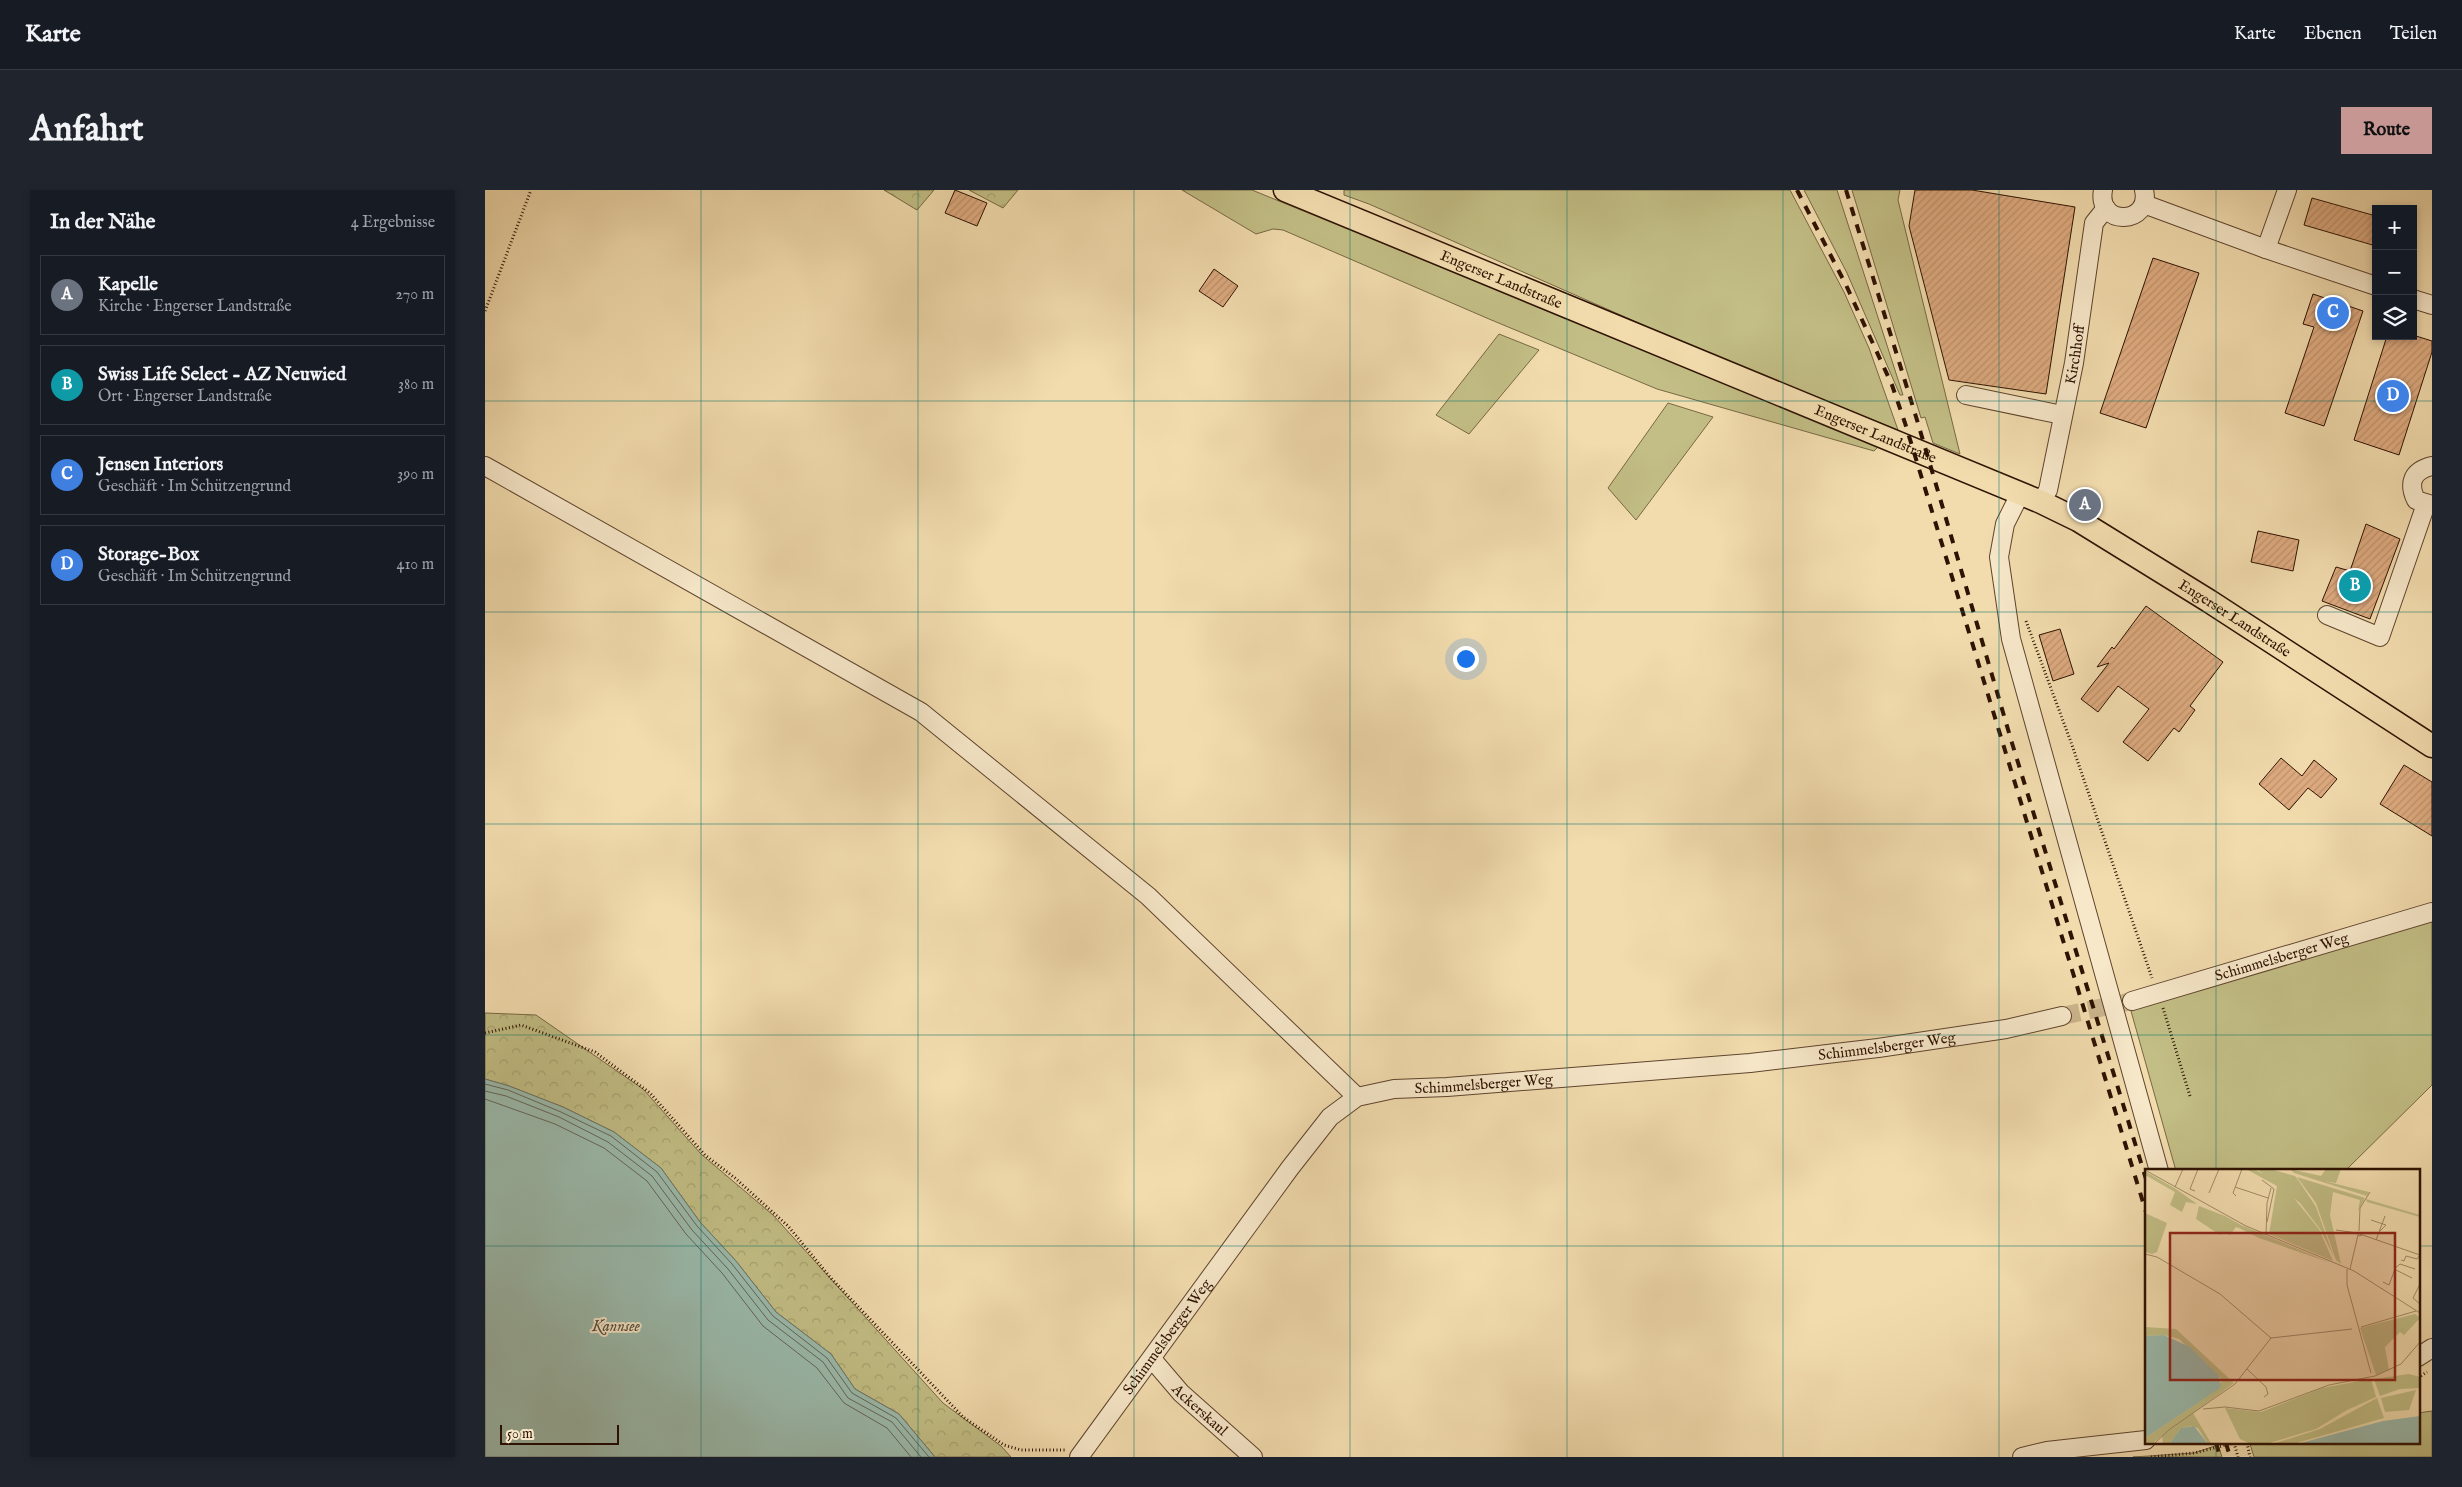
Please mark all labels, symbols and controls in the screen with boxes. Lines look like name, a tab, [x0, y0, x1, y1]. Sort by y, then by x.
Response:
text: Karte	[25, 19, 81, 50]
text: Karte	[2234, 23, 2276, 46]
text: Ebenen	[2304, 23, 2362, 46]
text: Teilen	[2390, 23, 2437, 46]
button: Route	[2341, 107, 2432, 154]
text: Anfahrt	[30, 108, 144, 153]
map controls	[2372, 205, 2417, 340]
button: +	[2372, 205, 2417, 250]
text: In der Nähe	[50, 209, 156, 236]
text: 4 Ergebnisse	[351, 213, 435, 233]
street label: Engerser Landstraße	[1437, 246, 1565, 313]
button: −	[2372, 250, 2417, 295]
text: Kapelle	[98, 273, 158, 297]
text: A	[62, 285, 72, 305]
text: 270 m	[395, 285, 434, 305]
pin: C	[2317, 294, 2349, 332]
button: layers	[2372, 295, 2417, 340]
text: Kirche · Engerser Landstraße	[98, 297, 292, 317]
street label: Kirchhoff	[2061, 322, 2090, 386]
text: Swiss Life Select - AZ Neuwied	[98, 363, 346, 387]
text: B	[62, 375, 72, 395]
text: 380 m	[398, 375, 434, 395]
pin: D	[2377, 377, 2409, 415]
text: Ort · Engerser Landstraße	[98, 387, 272, 407]
street label: Engerser Landstraße	[1812, 401, 1939, 468]
text: Jensen Interiors	[98, 453, 223, 477]
text: C	[61, 465, 73, 485]
text: 390 m	[397, 465, 434, 485]
text: Geschäft · Im Schützengrund	[98, 477, 291, 497]
pin: A	[2069, 486, 2101, 524]
text: Storage-Box	[98, 543, 199, 567]
text: D	[61, 555, 73, 575]
text: 410 m	[397, 555, 434, 575]
text: Geschäft · Im Schützengrund	[98, 567, 291, 587]
pin: B	[2339, 567, 2371, 605]
street label: Engerser Landstraße	[2175, 575, 2295, 662]
your location	[1453, 646, 1479, 672]
street label: Schimmelsberger Weg	[2213, 928, 2352, 986]
street label: Schimmelsberger Weg	[1817, 1027, 1958, 1065]
street label: Schimmelsberger Weg	[1414, 1070, 1554, 1098]
inset map	[2145, 1169, 2419, 1444]
street label: Schimmelsberger Weg	[1119, 1275, 1216, 1398]
water label: Kannsee	[591, 1317, 641, 1337]
street label: Ackerskaul	[1167, 1380, 1232, 1441]
scale bar	[500, 1422, 619, 1445]
text: 50 m	[507, 1425, 533, 1443]

